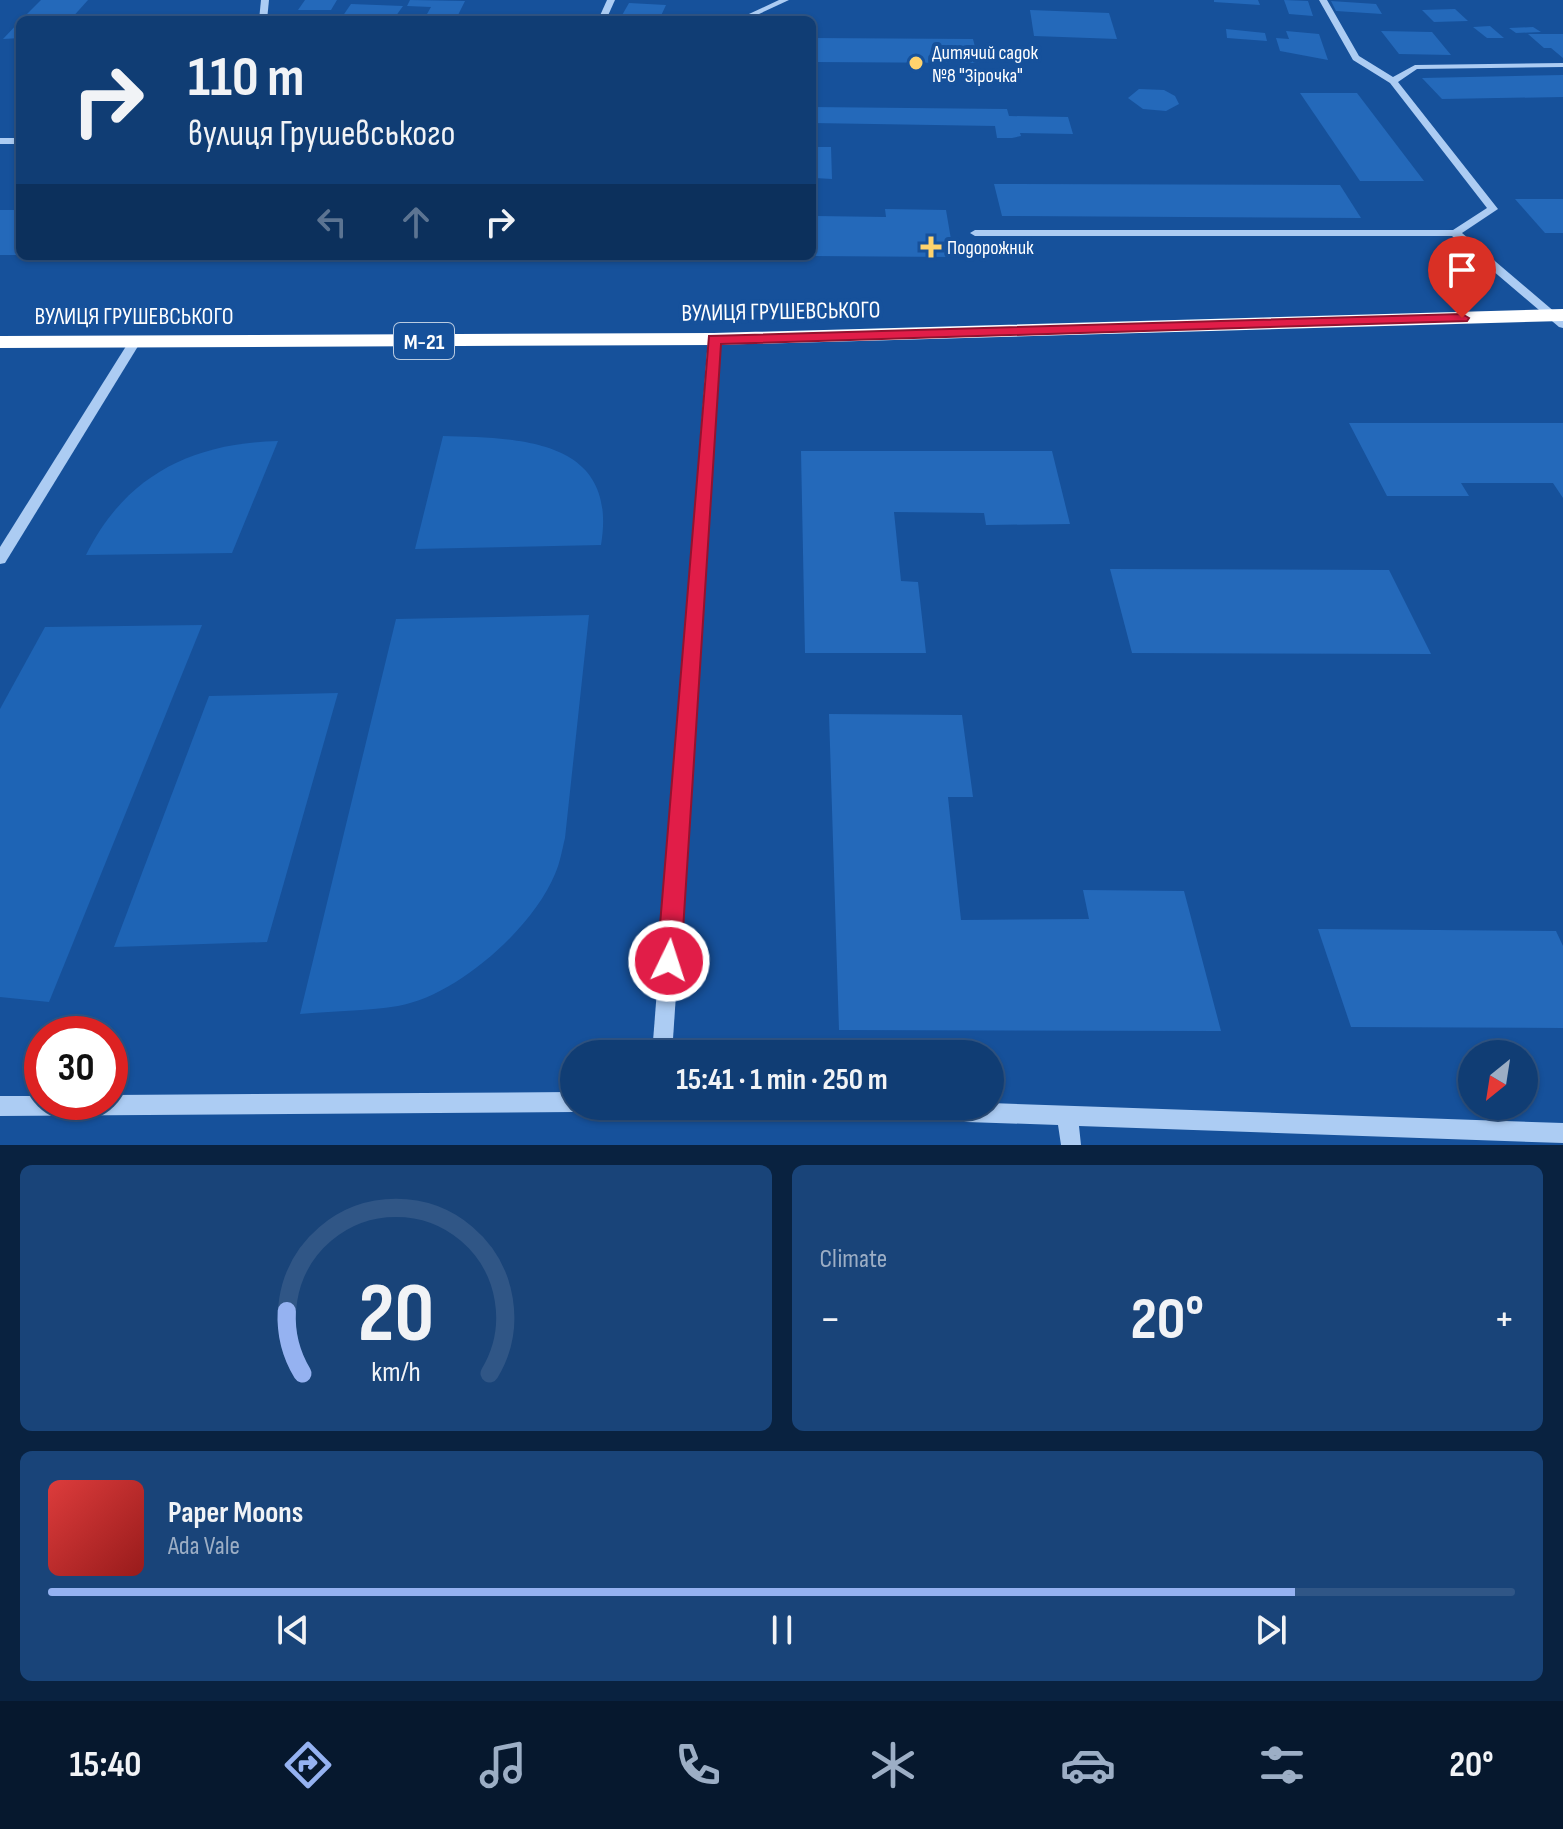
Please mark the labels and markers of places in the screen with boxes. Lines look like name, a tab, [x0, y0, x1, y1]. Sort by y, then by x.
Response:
place label: Дитячий садок №8 "Зірочка"	[932, 41, 1039, 88]
marker: Дитячий садок №8 "Зірочка"	[907, 54, 925, 72]
place label: Подорожник	[947, 236, 1034, 260]
pin	[1428, 236, 1496, 318]
marker: Подорожник	[922, 238, 940, 256]

